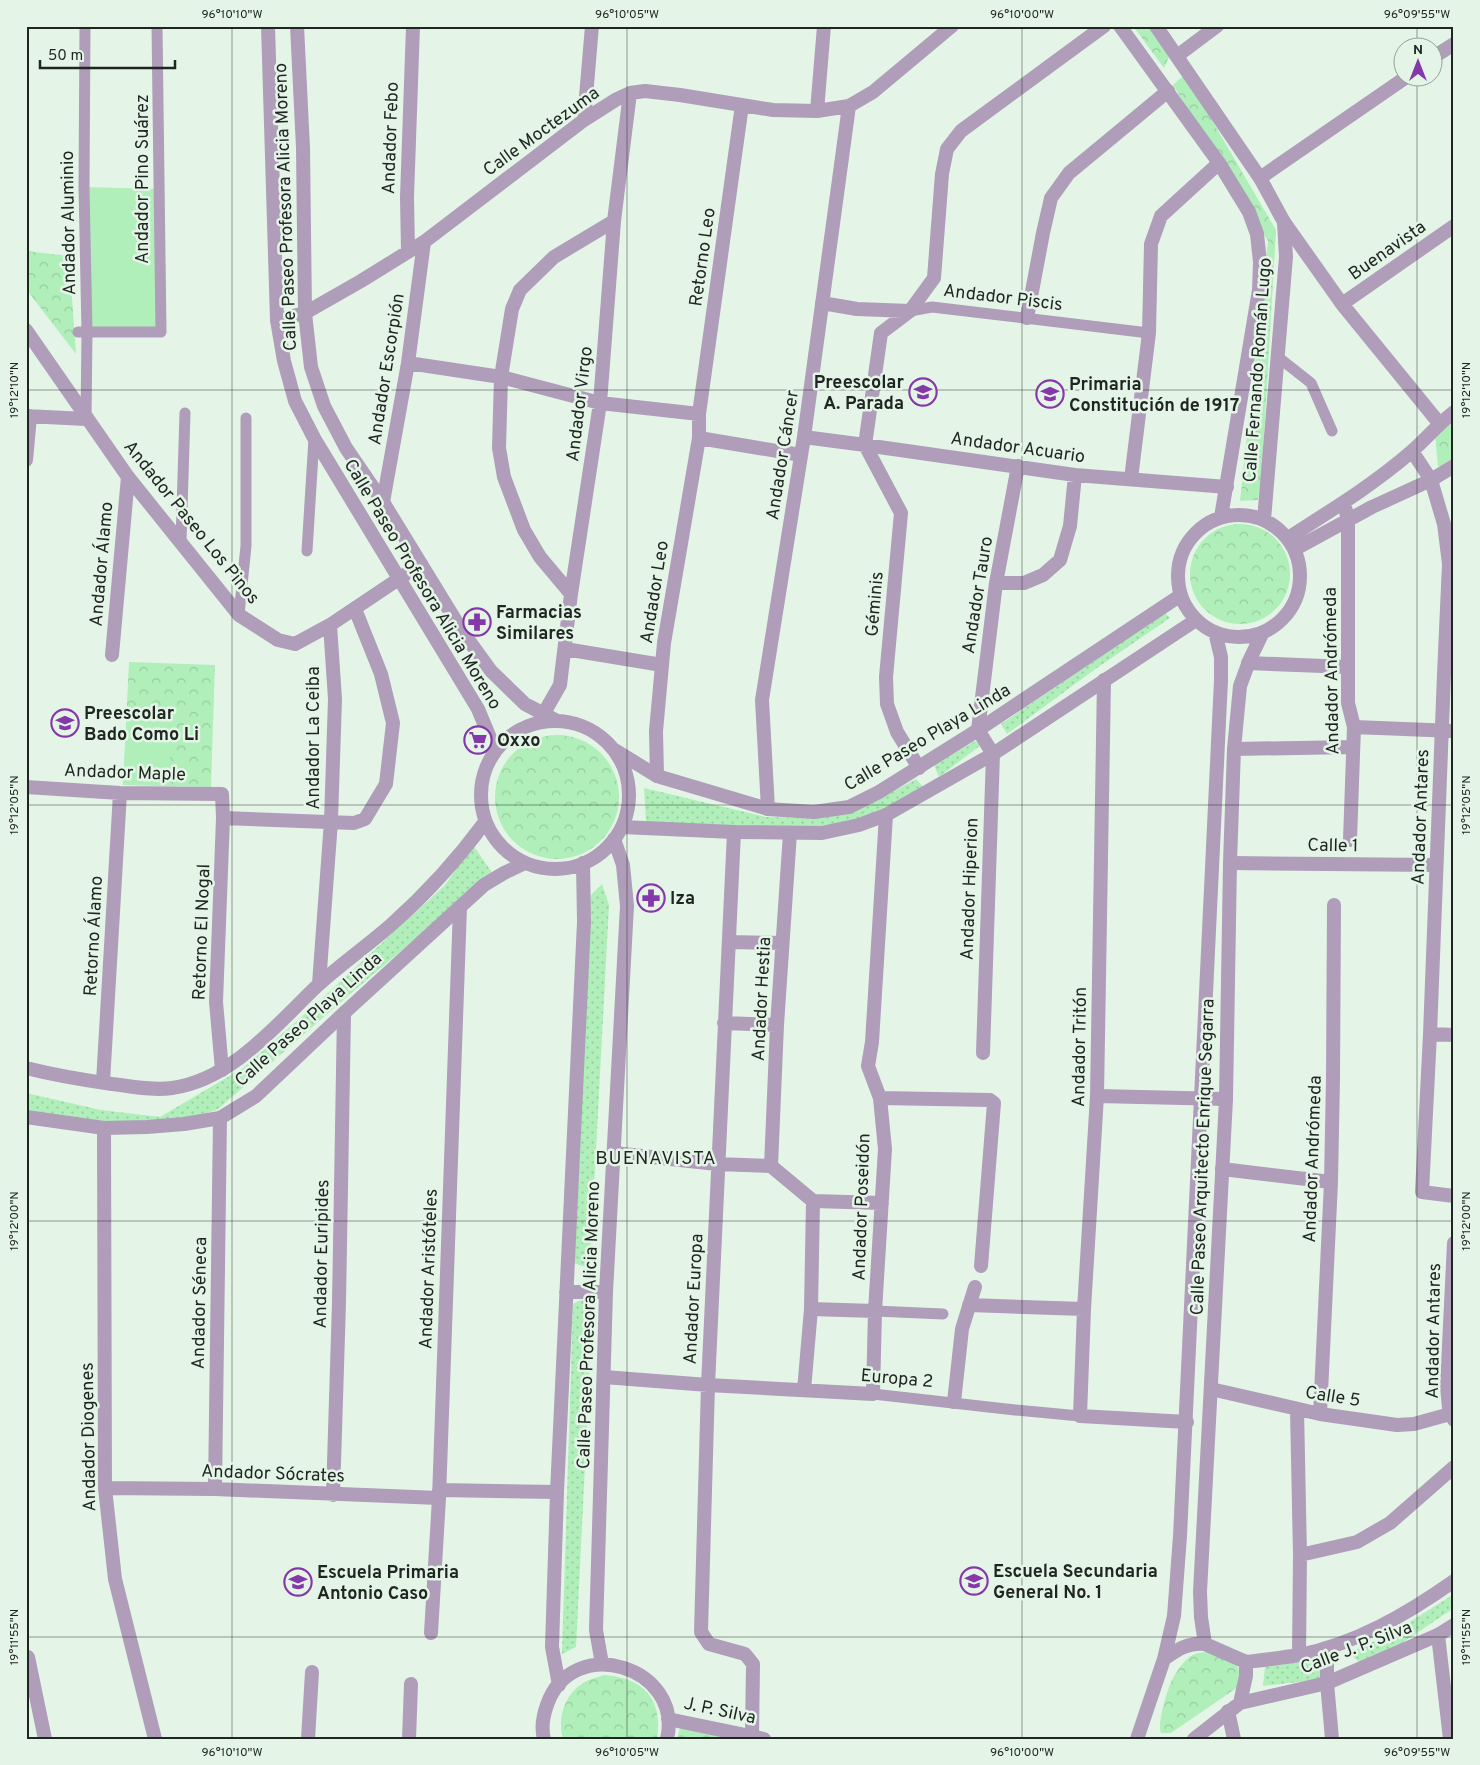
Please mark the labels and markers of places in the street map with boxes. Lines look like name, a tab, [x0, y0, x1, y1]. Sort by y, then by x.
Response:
place label: Preescolar A. Parada	[814, 372, 905, 416]
place label: Primaria Constitución de 1917	[1069, 374, 1239, 418]
school or university icon: Preescolar A. Parada	[908, 377, 938, 407]
school or university icon: Primaria Constitución de 1917	[1035, 379, 1065, 409]
place label: Farmacias Similares	[496, 602, 582, 646]
pharmacy icon: Farmacias Similares	[462, 607, 492, 637]
place label: Preescolar Bado Como Li	[84, 703, 199, 747]
school or university icon: Preescolar Bado Como Li	[50, 708, 80, 738]
supermarket icon: Oxxo	[463, 725, 493, 755]
place label: Oxxo	[497, 730, 540, 753]
pharmacy icon: Iza	[636, 883, 666, 913]
place label: Iza	[670, 888, 695, 911]
place label: Escuela Secundaria General No. 1	[993, 1561, 1158, 1605]
place label: Escuela Primaria Antonio Caso	[317, 1562, 459, 1606]
school or university icon: Escuela Secundaria General No. 1	[959, 1566, 989, 1596]
school or university icon: Escuela Primaria Antonio Caso	[283, 1567, 313, 1597]

